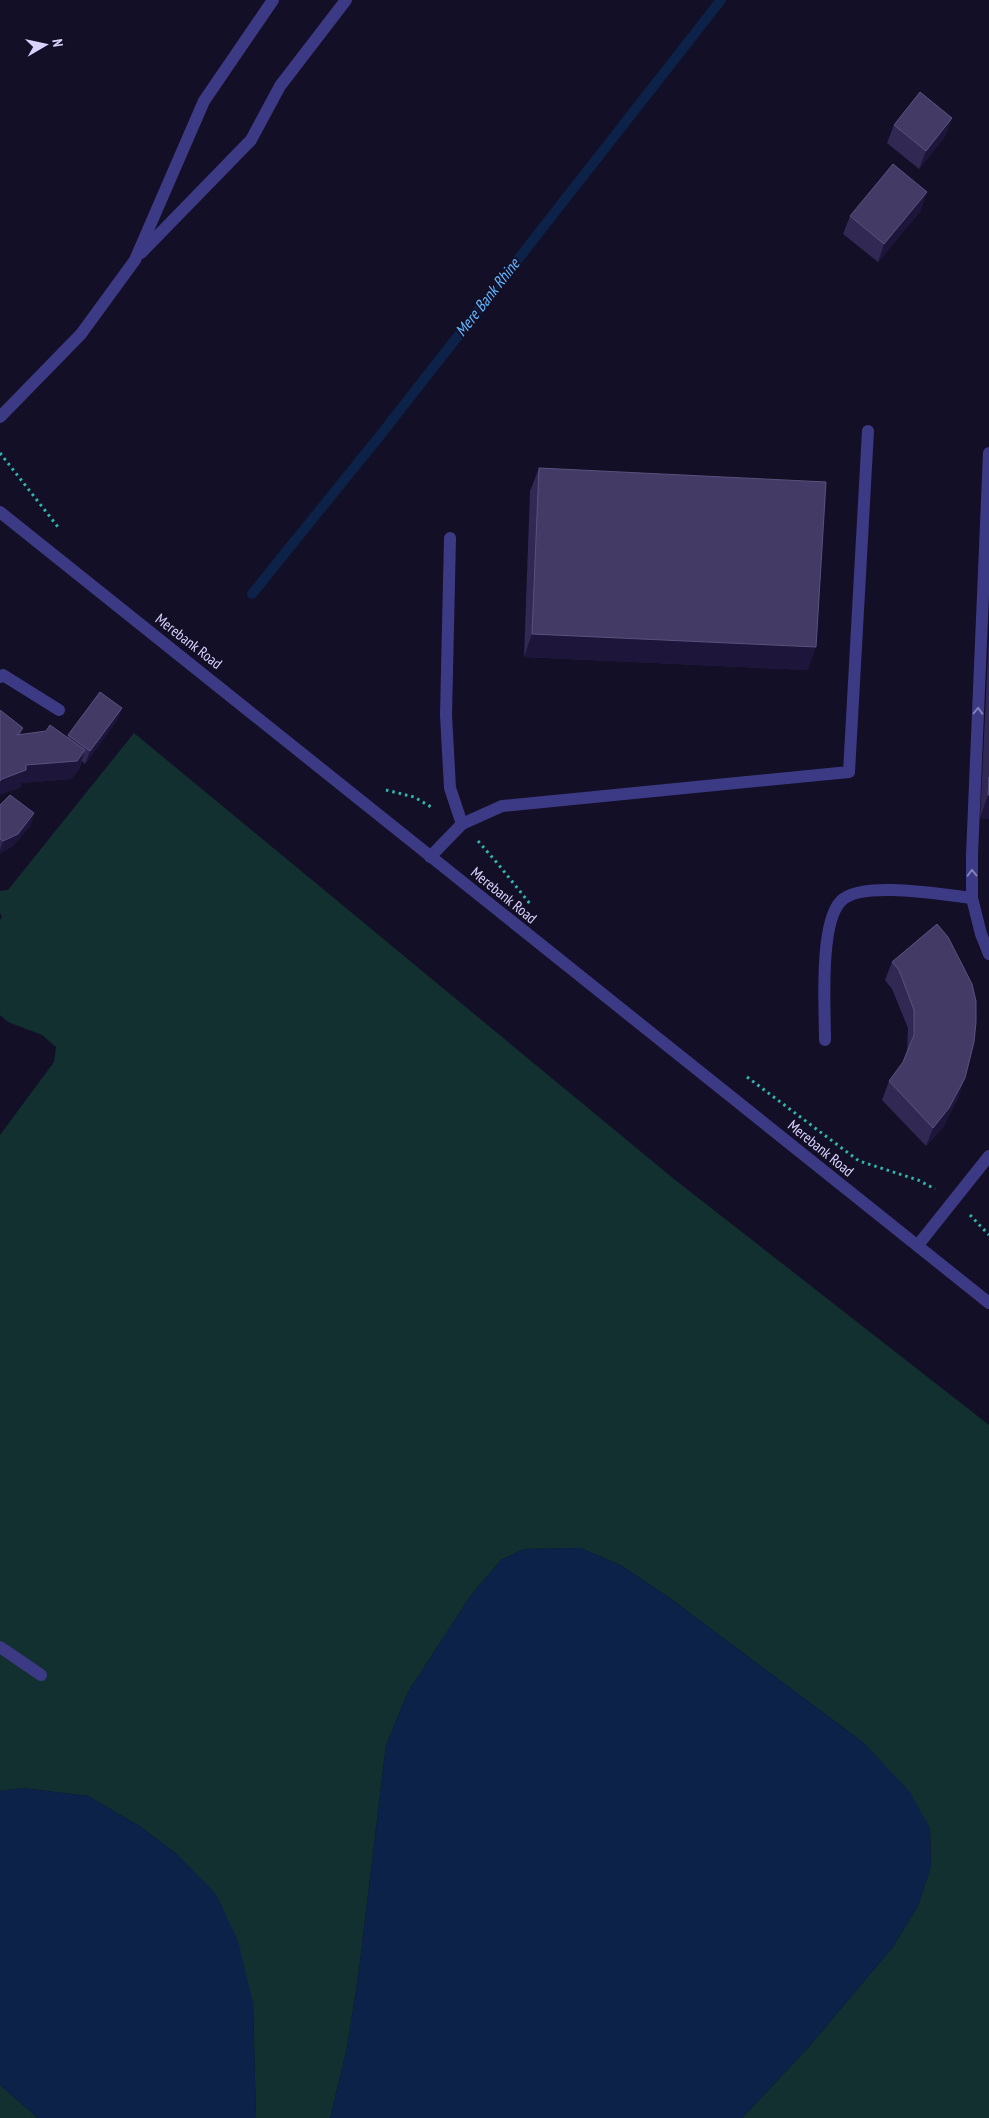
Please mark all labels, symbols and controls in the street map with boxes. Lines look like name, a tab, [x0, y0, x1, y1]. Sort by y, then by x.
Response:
north arrow	[20, 20, 70, 70]
text: N	[48, 38, 67, 48]
water label: Mere Bank Rhine	[450, 253, 524, 340]
street label: Merebank Road	[152, 609, 226, 673]
one-way arrow	[972, 706, 983, 714]
street label: Merebank Road	[467, 863, 541, 927]
one-way arrow	[967, 869, 977, 876]
street label: Merebank Road	[784, 1116, 858, 1180]

